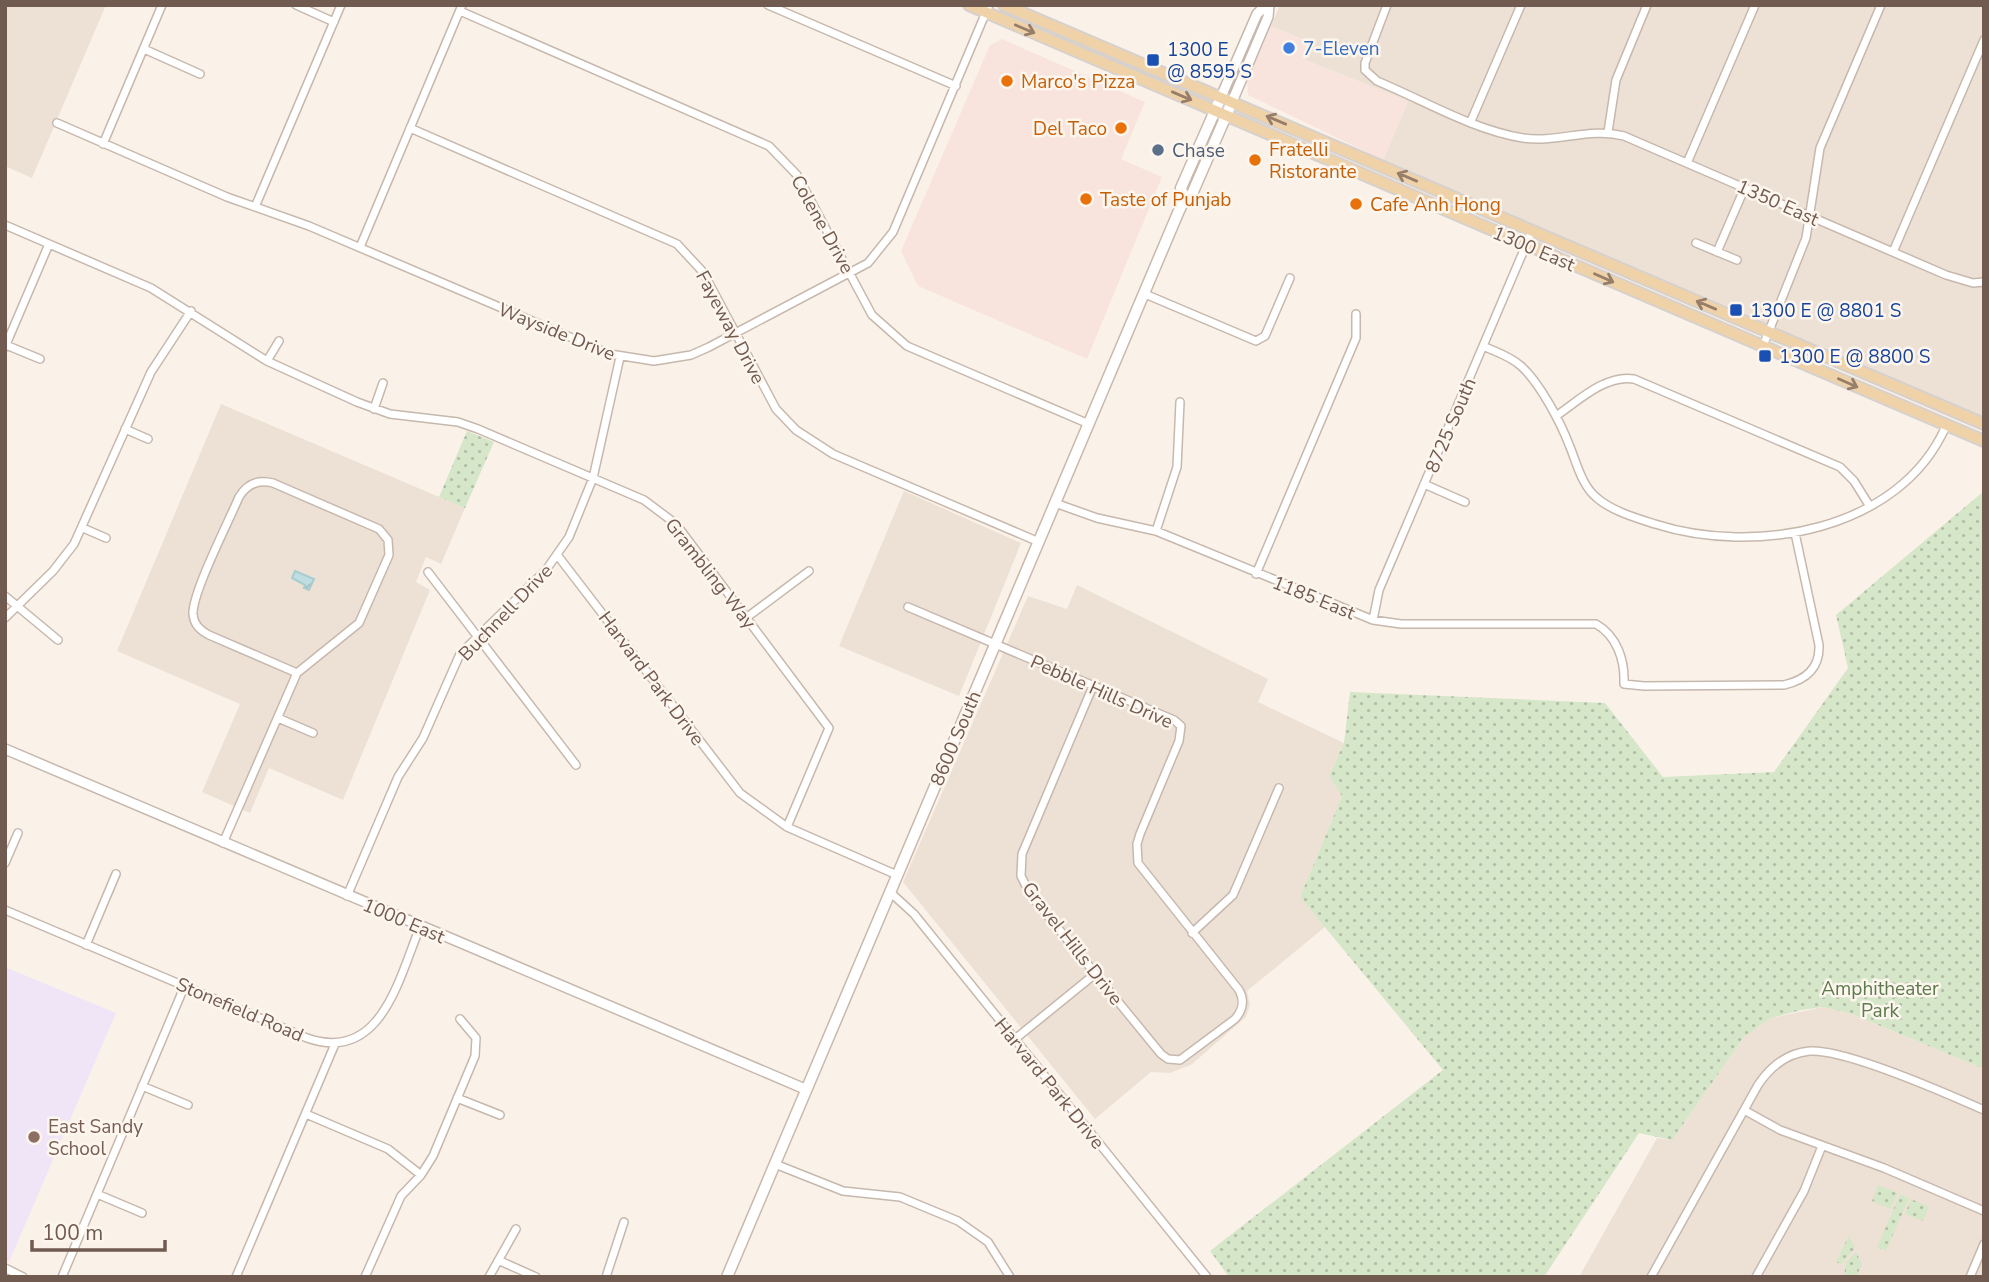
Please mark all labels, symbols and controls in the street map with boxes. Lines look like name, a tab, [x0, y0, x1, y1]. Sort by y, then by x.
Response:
one-way arrow	[1013, 23, 1035, 36]
place label: 7-Eleven	[1303, 36, 1380, 62]
place label: 1300 E @ 8595 S	[1167, 37, 1252, 85]
marker: 7-Eleven	[1281, 40, 1297, 56]
marker: 1300 E @ 8595 S	[1145, 52, 1161, 68]
place label: Marco's Pizza	[1021, 69, 1135, 95]
marker: Marco's Pizza	[999, 73, 1015, 89]
one-way arrow	[1171, 90, 1193, 103]
one-way arrow	[1265, 113, 1287, 126]
place label: Del Taco	[1033, 116, 1107, 142]
marker: Del Taco	[1113, 120, 1129, 136]
place label: Fratelli Ristorante	[1269, 137, 1357, 185]
place label: Chase	[1172, 138, 1225, 164]
marker: Chase	[1150, 142, 1166, 158]
marker: Fratelli Ristorante	[1247, 152, 1263, 168]
street label: Colene Drive	[784, 170, 860, 279]
one-way arrow	[1397, 170, 1418, 183]
street label: 1350 East	[1732, 173, 1823, 233]
place label: Taste of Punjab	[1100, 187, 1231, 213]
marker: Taste of Punjab	[1078, 191, 1094, 207]
place label: Cafe Anh Hong	[1370, 192, 1501, 218]
marker: Cafe Anh Hong	[1348, 196, 1364, 212]
street label: 1300 East	[1488, 220, 1579, 278]
street label: Fayeway Drive	[689, 266, 771, 389]
one-way arrow	[1592, 272, 1614, 285]
street label: Wayside Drive	[494, 297, 619, 367]
one-way arrow	[1696, 298, 1717, 311]
place label: 1300 E @ 8801 S	[1750, 298, 1901, 324]
marker: 1300 E @ 8801 S	[1728, 302, 1744, 318]
place label: 1300 E @ 8800 S	[1779, 344, 1930, 370]
marker: 1300 E @ 8800 S	[1757, 348, 1773, 364]
street label: 8725 South	[1419, 374, 1483, 477]
one-way arrow	[1837, 377, 1858, 390]
street label: Grambling Way	[659, 513, 762, 635]
street label: Buchnell Drive	[453, 559, 559, 667]
street label: 1185 East	[1268, 570, 1359, 626]
street label: Harvard Park Drive	[592, 606, 710, 751]
street label: Pebble Hills Drive	[1026, 649, 1177, 735]
street label: 8600 South	[924, 687, 988, 790]
street label: Gravel Hills Drive	[1016, 877, 1129, 1011]
street label: 1000 East	[358, 892, 449, 950]
street label: Stonefield Road	[172, 971, 307, 1048]
park label: Amphitheater Park	[1821, 976, 1939, 1024]
street label: Harvard Park Drive	[988, 1012, 1110, 1155]
place label: East Sandy School	[48, 1114, 143, 1162]
marker: East Sandy School	[26, 1129, 42, 1145]
scale bar	[32, 1208, 164, 1252]
text: 100 m	[42, 1219, 103, 1247]

